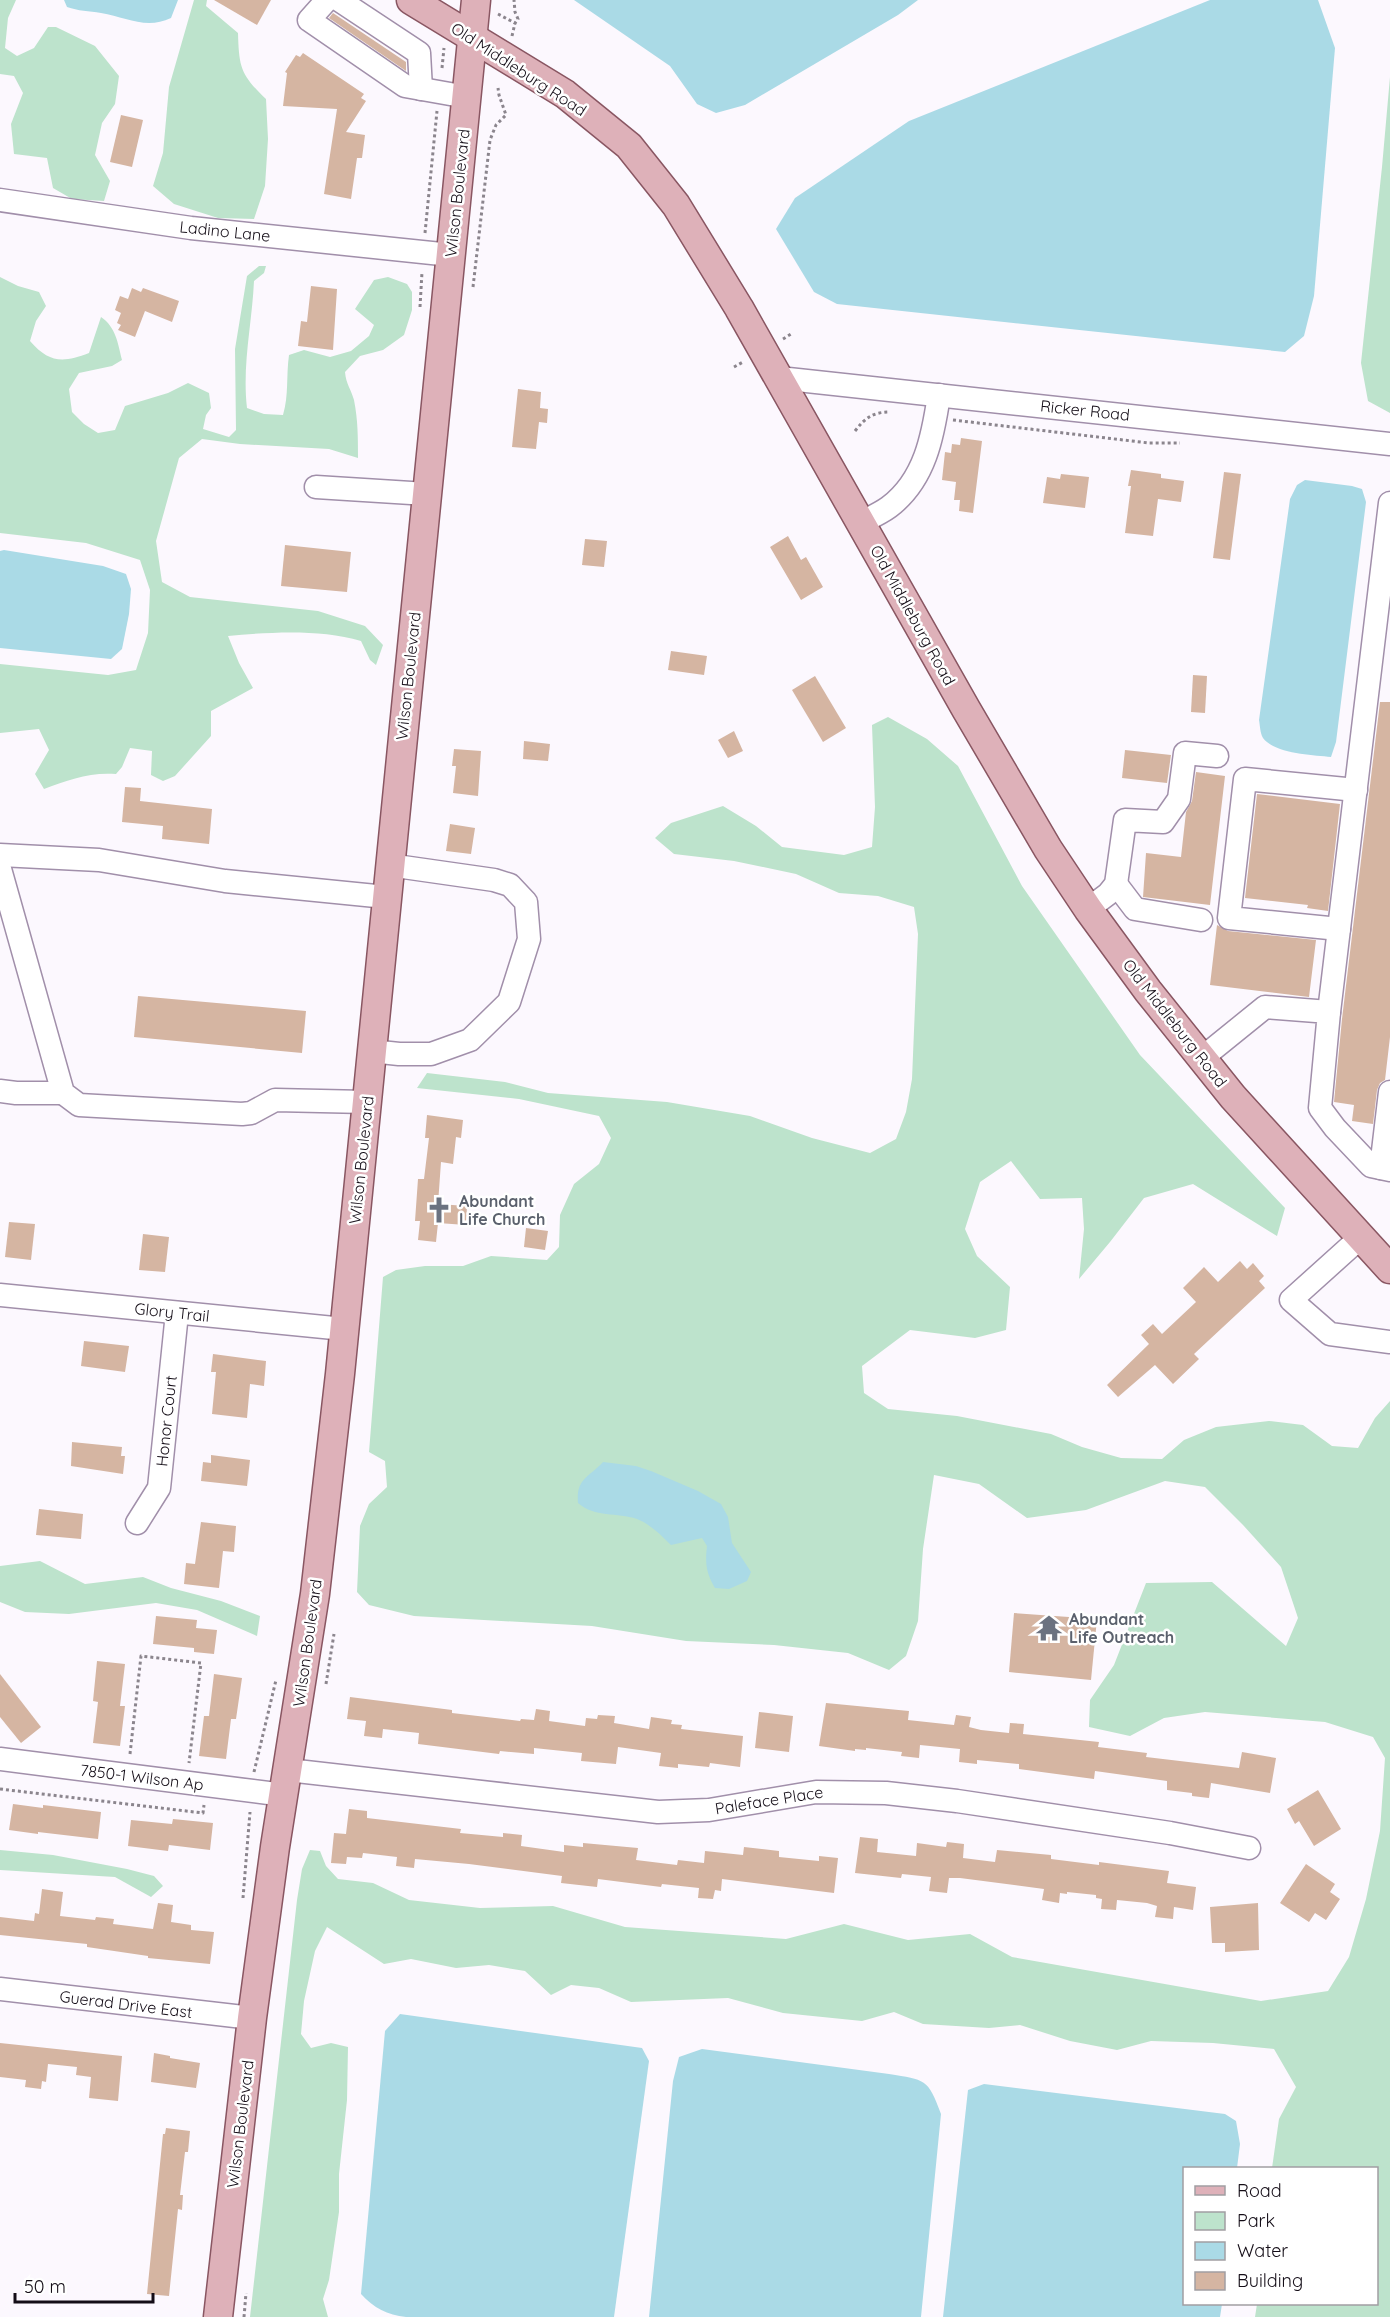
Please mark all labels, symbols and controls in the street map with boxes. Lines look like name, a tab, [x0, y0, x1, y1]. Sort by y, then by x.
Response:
street label: Old Middleburg Road	[448, 18, 590, 120]
street label: Wilson Boulevard	[440, 128, 474, 258]
street label: Ladino Lane	[179, 216, 271, 246]
street label: Ricker Road	[1039, 395, 1131, 425]
street label: Old Middleburg Road	[866, 541, 960, 689]
street label: Wilson Boulevard	[391, 611, 425, 741]
street label: Old Middleburg Road	[1119, 955, 1231, 1091]
street label: Wilson Boulevard	[344, 1095, 378, 1225]
place label: Abundant Life Church	[459, 1191, 545, 1229]
church icon: Abundant Life Church	[424, 1195, 454, 1225]
street label: Glory Trail	[133, 1298, 211, 1326]
street label: Honor Court	[151, 1374, 181, 1468]
street label: Wilson Boulevard	[288, 1578, 326, 1708]
place label: Abundant Life Outreach	[1069, 1609, 1174, 1647]
temple icon: Abundant Life Outreach	[1034, 1613, 1064, 1643]
street label: 7850-1 Wilson Ap	[79, 1760, 205, 1794]
street label: Paleface Place	[714, 1782, 824, 1818]
street label: Guerad Drive East	[58, 1986, 194, 2022]
street label: Wilson Boulevard	[222, 2059, 258, 2189]
legend	[1183, 2167, 1378, 2305]
text: Road	[1237, 2179, 1282, 2202]
text: Park	[1237, 2209, 1275, 2232]
text: Water	[1237, 2239, 1288, 2262]
scale bar	[15, 2266, 153, 2304]
text: Building	[1237, 2269, 1303, 2292]
text: 50 m	[24, 2275, 66, 2298]

